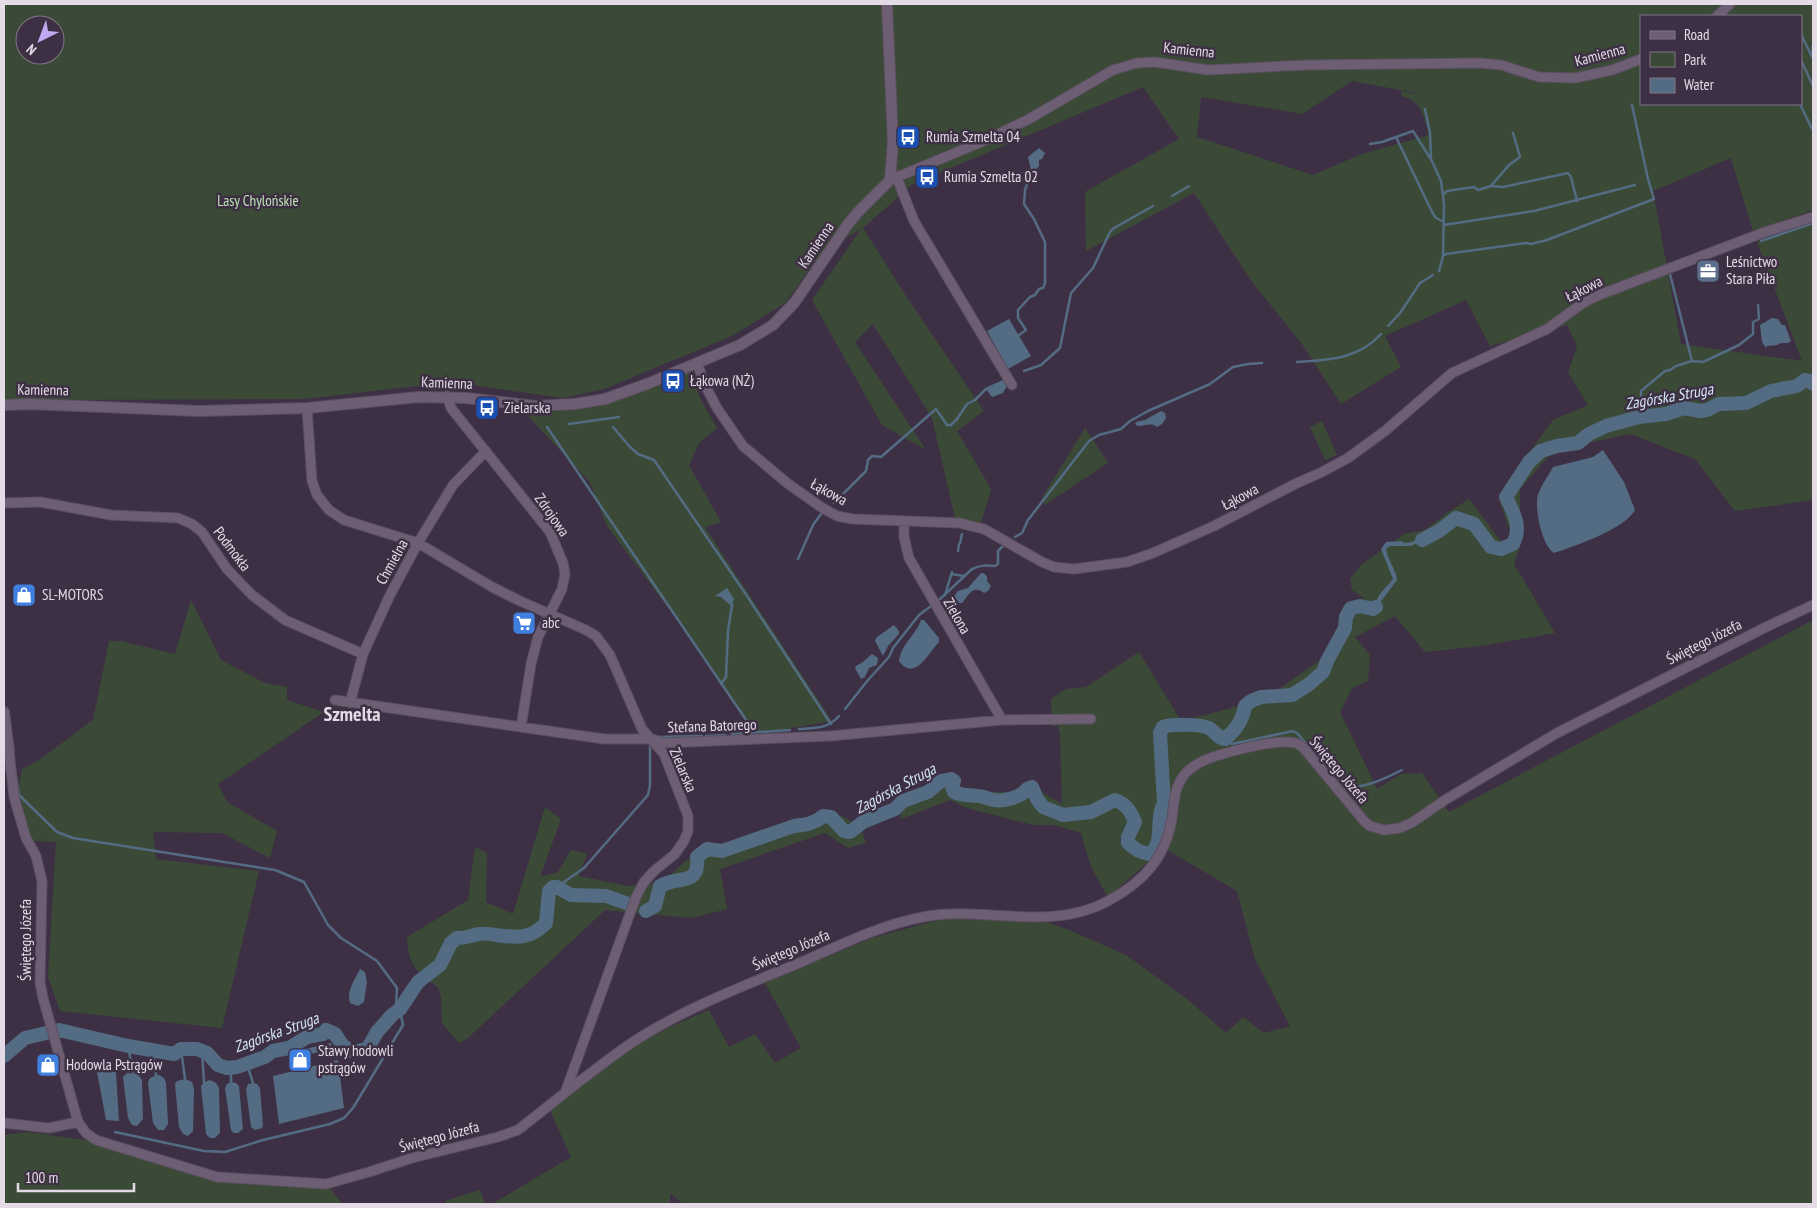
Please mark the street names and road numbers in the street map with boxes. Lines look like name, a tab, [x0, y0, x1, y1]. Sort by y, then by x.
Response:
street label: Kamienna	[1162, 37, 1216, 62]
street label: Kamienna	[1573, 39, 1627, 70]
street label: Kamienna	[793, 218, 838, 271]
street label: Łąkowa	[1562, 271, 1605, 306]
street label: Kamienna	[421, 372, 473, 393]
street label: Kamienna	[17, 380, 69, 399]
street label: Łąkowa	[808, 474, 851, 509]
street label: Łąkowa	[1218, 479, 1261, 514]
street label: Zdrojowa	[531, 490, 574, 540]
street label: Podmokła	[209, 523, 255, 575]
street label: Chmielna	[371, 536, 412, 588]
street label: Zielona	[940, 594, 975, 637]
street label: Świętego Józefa	[1663, 614, 1745, 669]
street label: Stefana Batorego	[667, 714, 757, 737]
street label: Świętego Józefa	[1306, 732, 1373, 807]
street label: Zielarska	[666, 745, 701, 795]
street label: Świętego Józefa	[16, 899, 35, 981]
street label: Świętego Józefa	[749, 925, 832, 974]
street label: Świętego Józefa	[397, 1117, 481, 1156]

